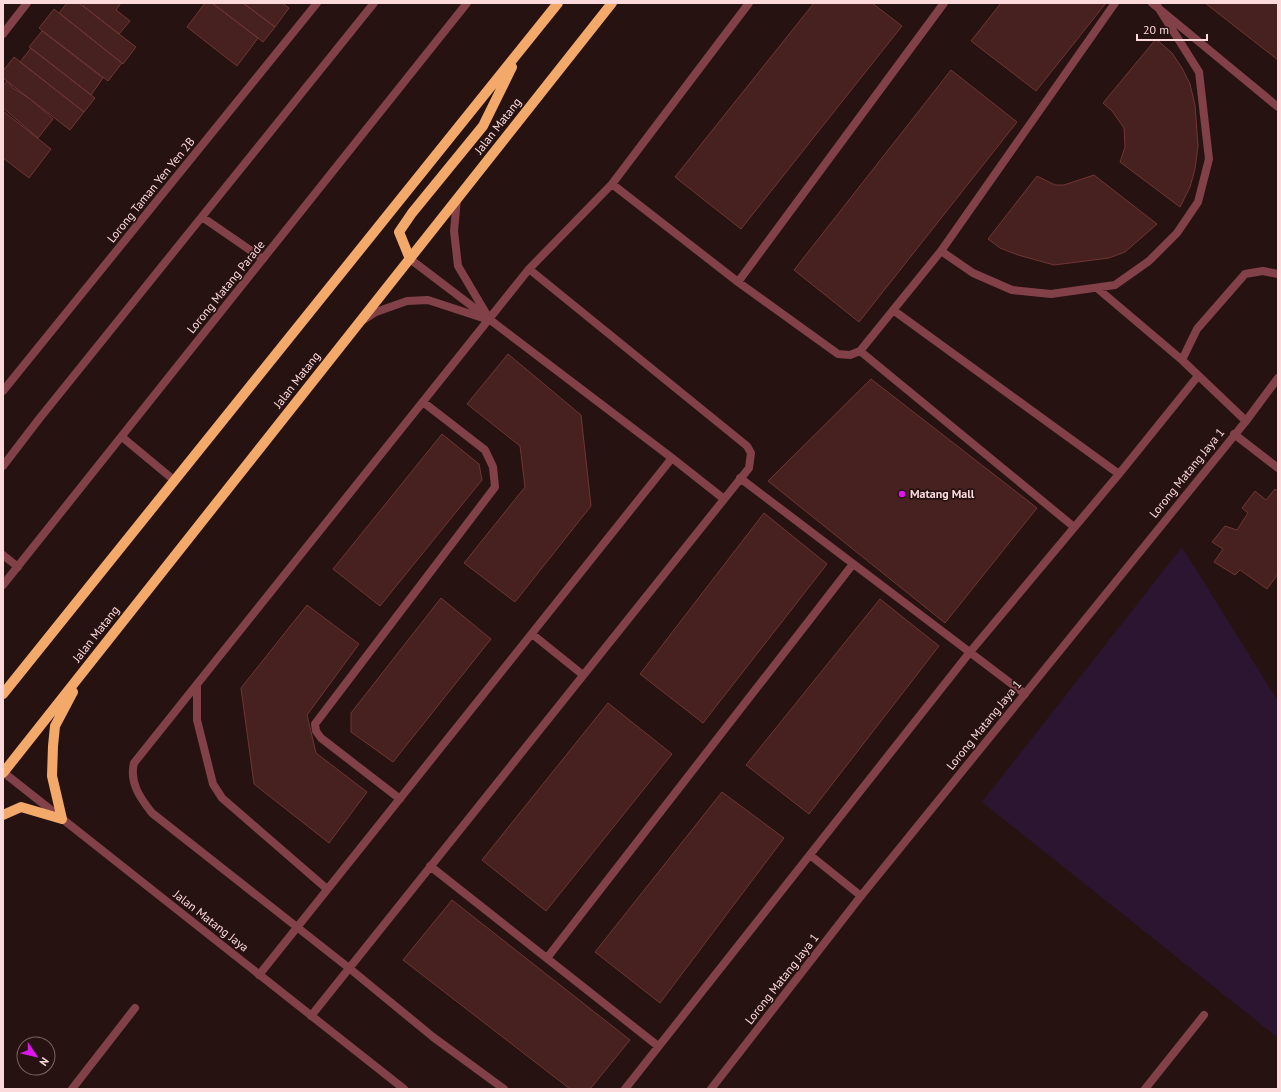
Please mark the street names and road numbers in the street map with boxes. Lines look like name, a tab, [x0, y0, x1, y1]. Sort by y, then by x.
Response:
street label: Jalan Matang	[470, 95, 524, 158]
street label: Lorong Taman Yen Yen 2B	[104, 134, 198, 245]
street label: Lorong Matang Parade	[184, 237, 268, 336]
street label: Jalan Matang	[269, 349, 323, 412]
street label: Lorong Matang Jaya 1	[1146, 425, 1227, 521]
street label: Jalan Matang	[68, 603, 122, 666]
street label: Lorong Matang Jaya 1	[943, 677, 1024, 773]
street label: Jalan Matang Jaya	[170, 886, 252, 955]
street label: Lorong Matang Jaya 1	[742, 930, 822, 1027]

